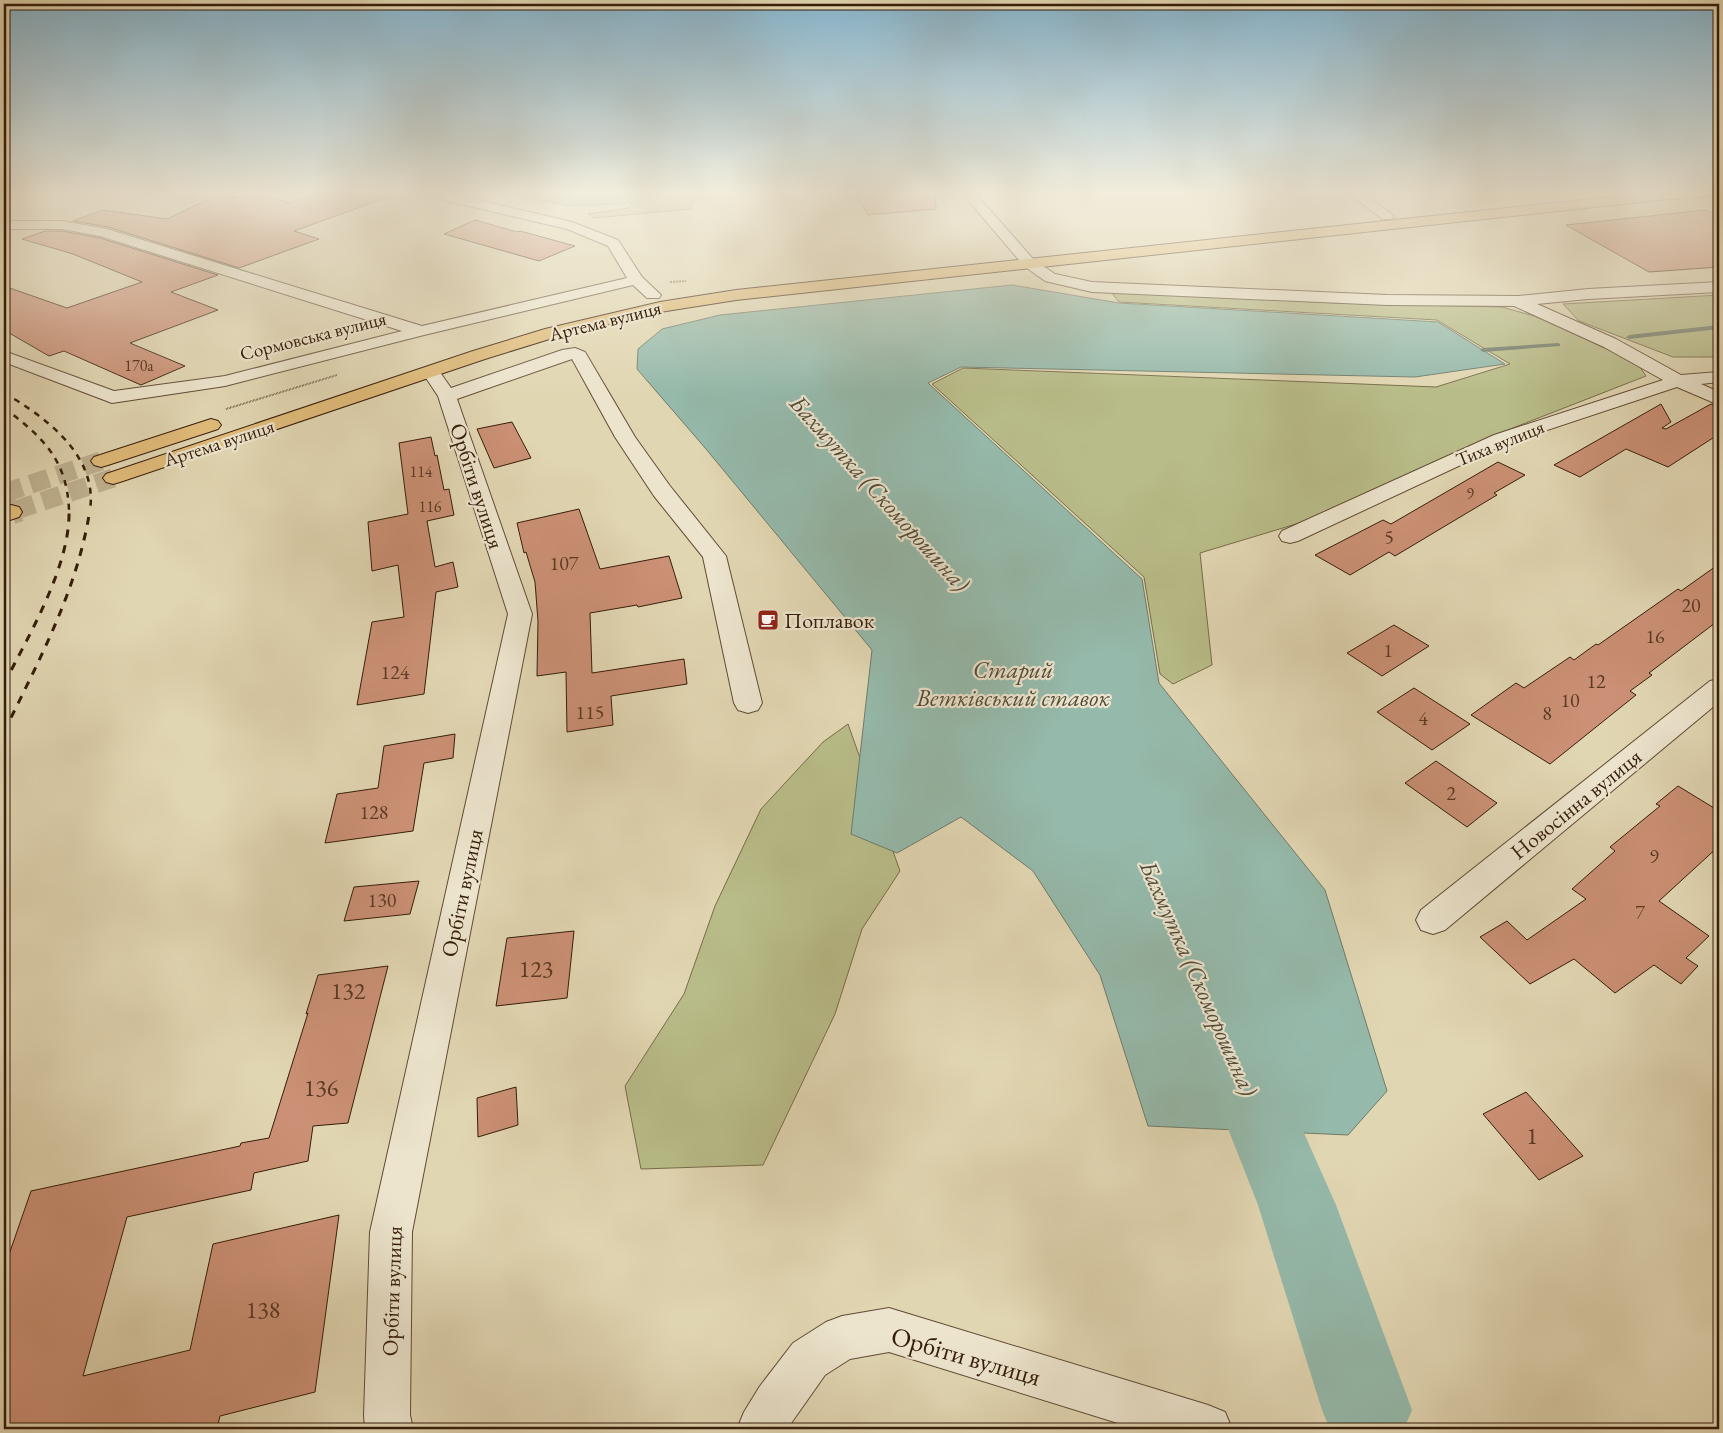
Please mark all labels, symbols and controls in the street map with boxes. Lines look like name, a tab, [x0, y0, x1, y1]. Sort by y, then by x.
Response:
street label: Артема вулиця	[545, 295, 664, 347]
street label: Сормовська вулиця	[237, 306, 389, 366]
house number: 170а	[124, 355, 154, 376]
water label: Бахмутка (Скоморошина)	[783, 387, 977, 598]
street label: Артема вулиця	[160, 413, 278, 473]
street label: Тиха вулиця	[1452, 414, 1548, 472]
street label: Орбіти вулиця	[443, 419, 511, 553]
house number: 114	[409, 461, 433, 482]
house number: 9	[1466, 483, 1474, 504]
house number: 116	[418, 496, 442, 517]
house number: 5	[1384, 524, 1394, 550]
house number: 107	[550, 550, 579, 576]
house number: 20	[1681, 592, 1701, 618]
place label: Поплавок	[784, 606, 875, 635]
cafe icon: Поплавок	[756, 608, 780, 632]
house number: 16	[1645, 623, 1665, 649]
house number: 1	[1383, 637, 1393, 663]
water label: Старий Ветківський ставок	[915, 654, 1110, 713]
house number: 124	[381, 659, 410, 685]
house number: 12	[1586, 668, 1606, 694]
house number: 10	[1560, 687, 1580, 713]
house number: 115	[576, 699, 604, 725]
house number: 8	[1542, 700, 1552, 726]
house number: 4	[1418, 705, 1428, 731]
street label: Новосінна вулиця	[1504, 742, 1648, 866]
house number: 2	[1446, 780, 1456, 806]
house number: 128	[360, 799, 388, 825]
street label: Орбіти вулиця	[434, 826, 490, 960]
house number: 9	[1649, 843, 1659, 869]
water label: Бахмутка (Скоморошина)	[1133, 854, 1265, 1101]
house number: 130	[368, 887, 397, 913]
house number: 7	[1635, 899, 1645, 925]
house number: 123	[519, 953, 553, 984]
house number: 132	[331, 975, 366, 1006]
house number: 136	[304, 1072, 338, 1103]
house number: 1	[1526, 1120, 1538, 1151]
street label: Орбіти вулиця	[375, 1225, 409, 1357]
house number: 138	[246, 1294, 280, 1325]
street label: Орбіти вулиця	[887, 1318, 1045, 1394]

